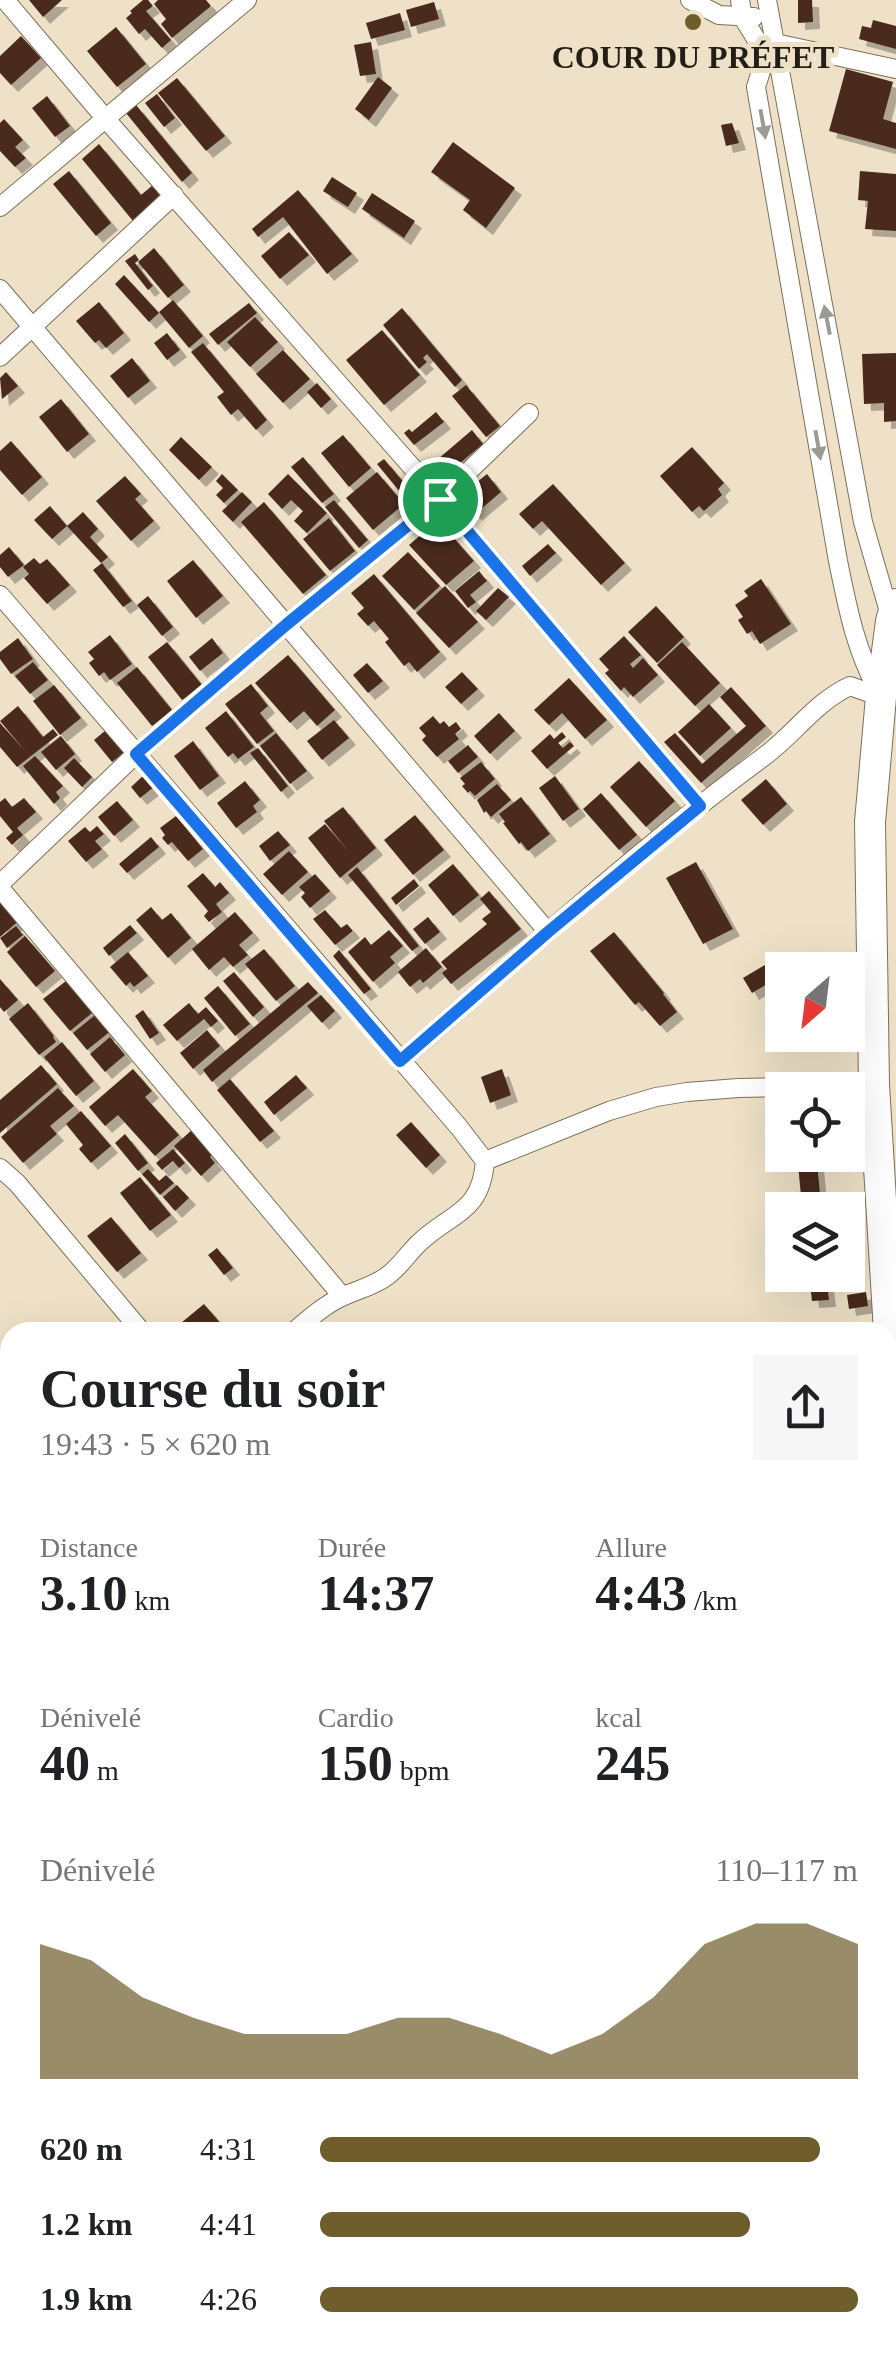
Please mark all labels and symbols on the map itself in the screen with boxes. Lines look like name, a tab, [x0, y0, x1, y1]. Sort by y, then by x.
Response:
marker: COUR DU PRÉFET	[682, 11, 704, 33]
place label: COUR DU PRÉFET	[552, 39, 834, 75]
one-way arrow	[756, 109, 771, 140]
one-way arrow	[819, 304, 834, 336]
one-way arrow	[811, 429, 826, 461]
pin	[398, 457, 483, 542]
north arrow	[765, 952, 865, 1052]

